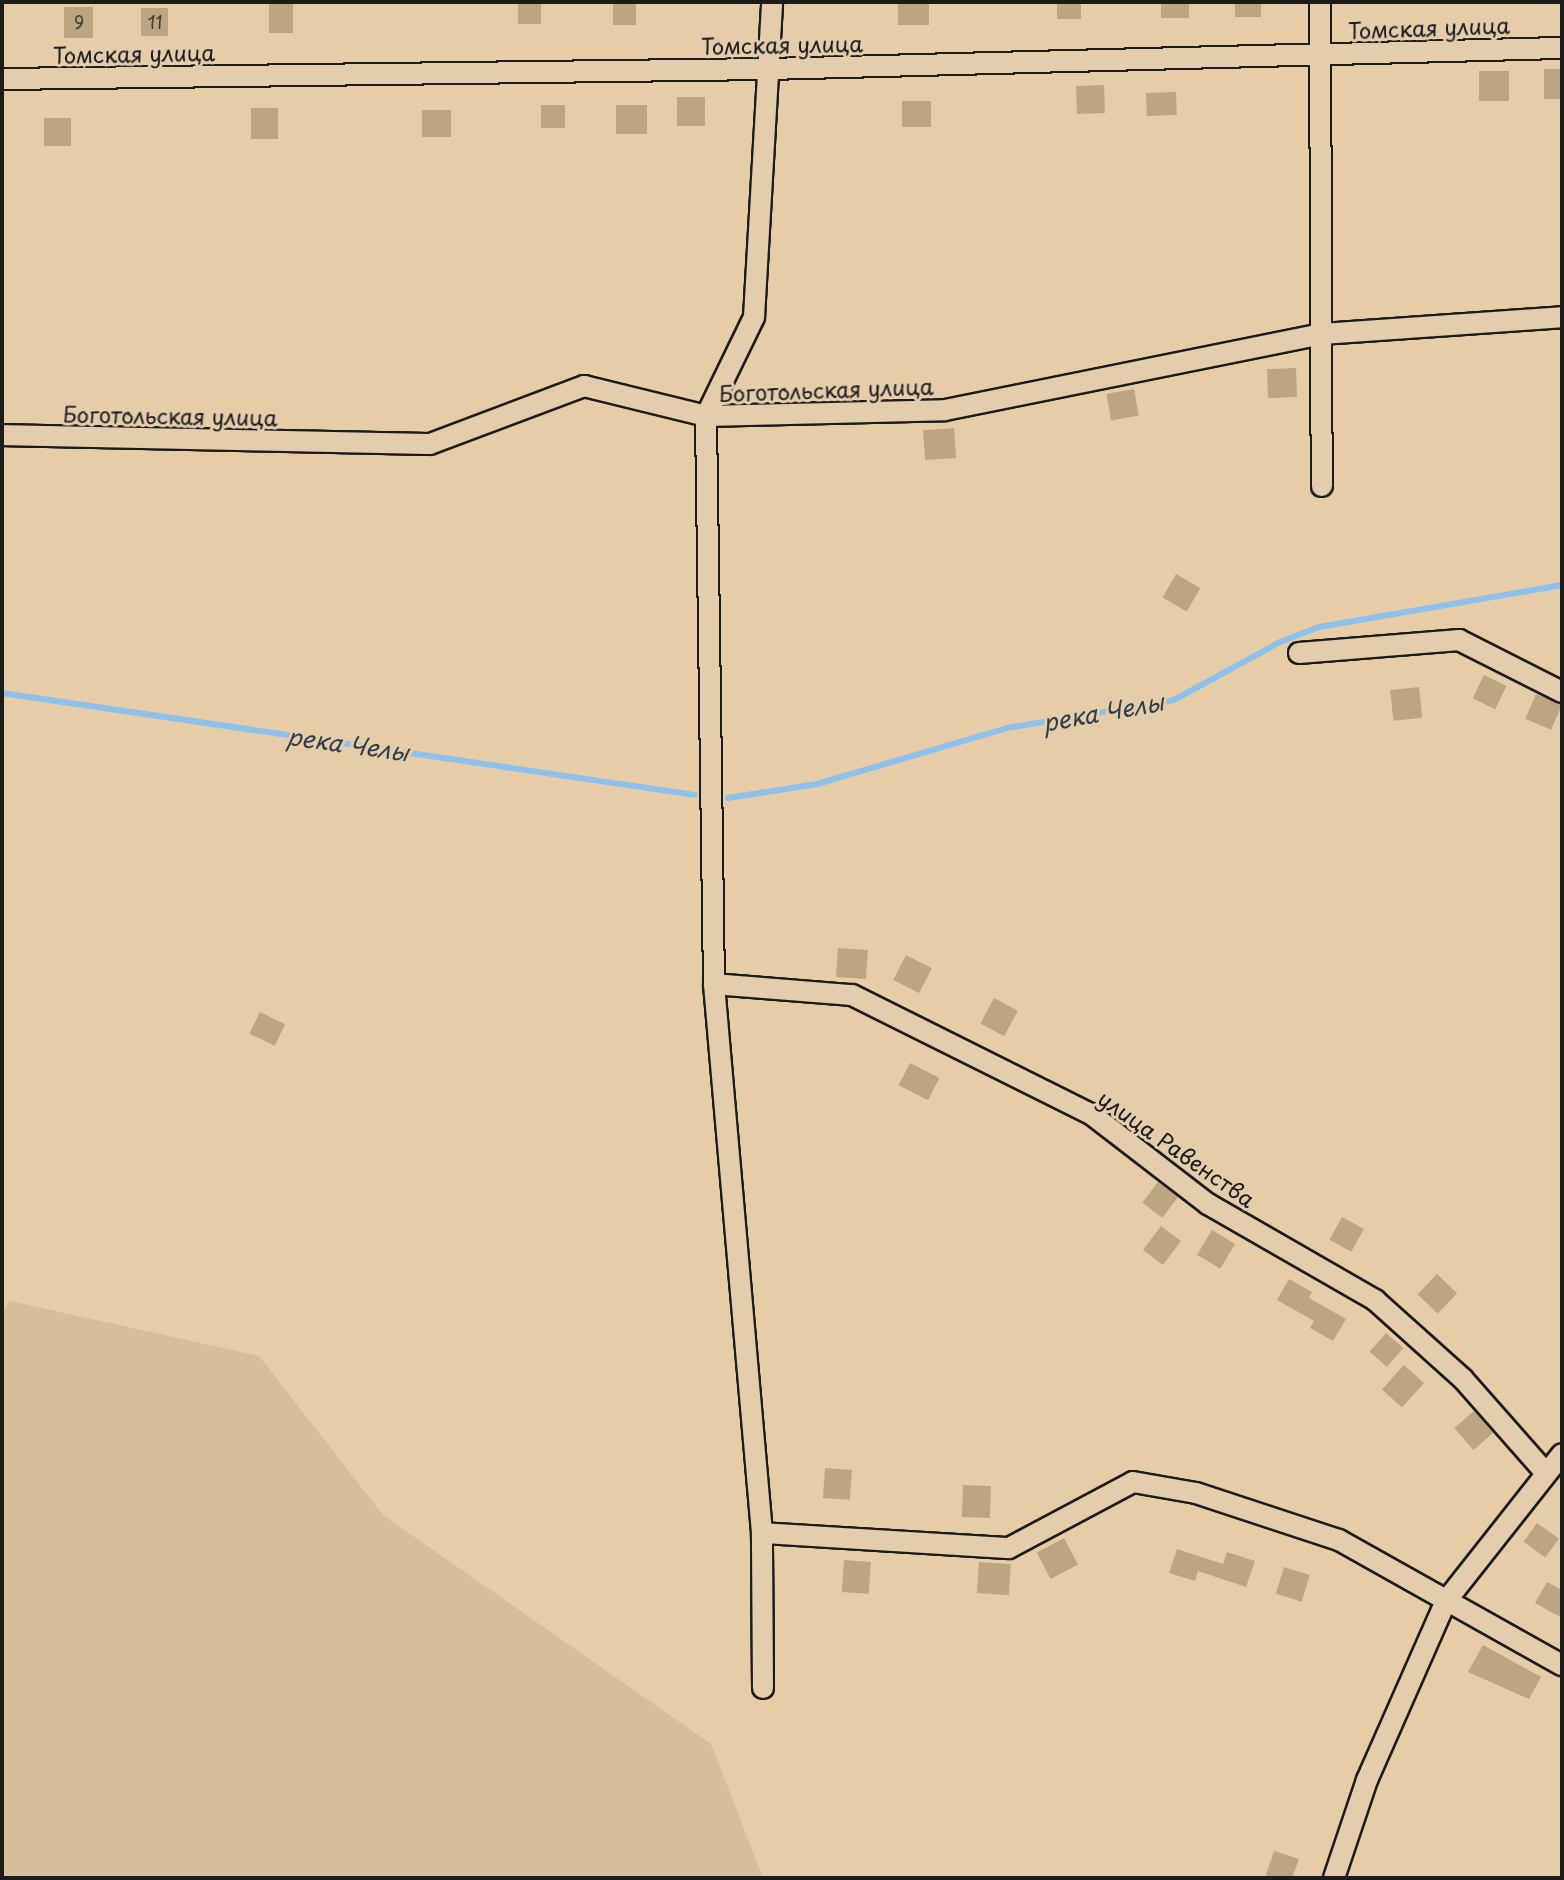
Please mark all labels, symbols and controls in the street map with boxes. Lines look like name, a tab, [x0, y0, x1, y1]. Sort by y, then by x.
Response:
house number: 9	[74, 11, 84, 33]
house number: 11	[147, 11, 163, 33]
street label: Томская улица	[1347, 11, 1511, 43]
street label: Томская улица	[700, 29, 864, 59]
street label: Томская улица	[52, 38, 216, 68]
street label: Боготольская улица	[717, 372, 935, 406]
street label: Боготольская улица	[61, 400, 279, 430]
water label: река Челы	[1039, 687, 1167, 737]
water label: река Челы	[285, 721, 411, 767]
street label: улица Равенства	[1093, 1084, 1261, 1212]

